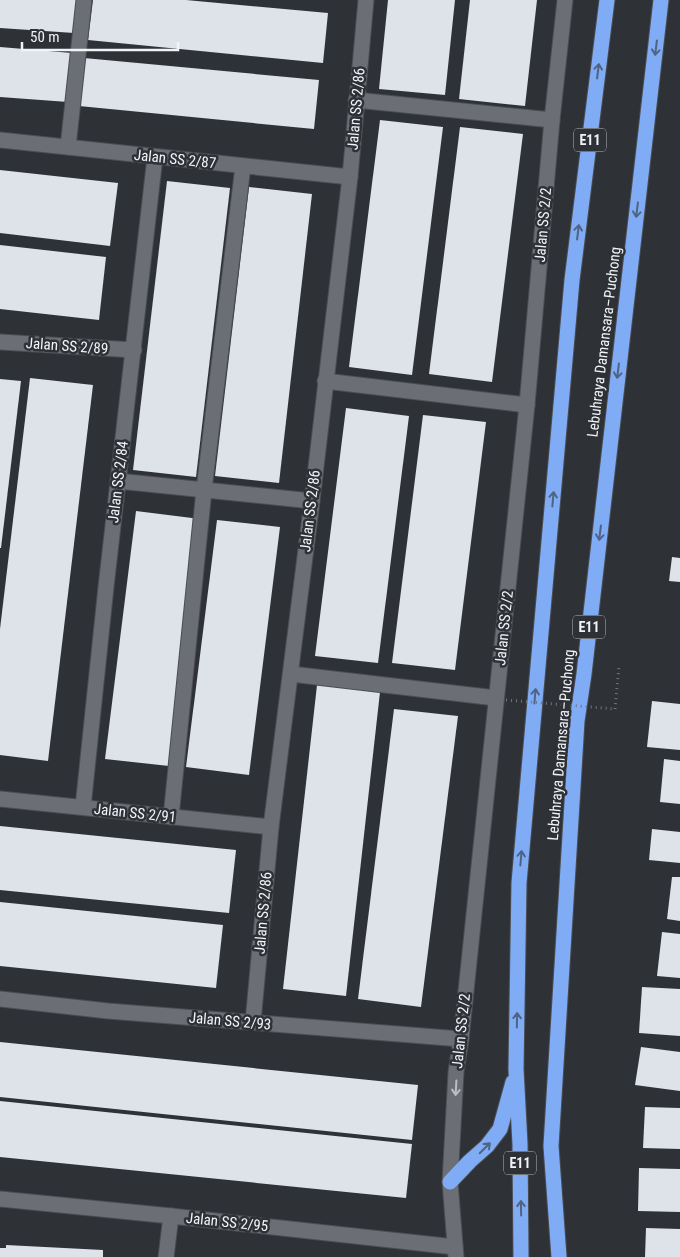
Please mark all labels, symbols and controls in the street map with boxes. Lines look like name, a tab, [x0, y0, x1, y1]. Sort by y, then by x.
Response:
scale bar	[22, 20, 179, 52]
text: 50 m	[30, 28, 60, 46]
one-way arrow	[651, 40, 661, 56]
one-way arrow	[594, 63, 604, 79]
street label: Jalan SS 2/86	[343, 67, 369, 151]
road number: E11	[574, 128, 606, 152]
street label: Jalan SS 2/87	[133, 146, 217, 172]
street label: Jalan SS 2/2	[531, 187, 555, 263]
one-way arrow	[632, 202, 642, 218]
one-way arrow	[573, 224, 583, 240]
street label: Lebuhraya Damansara–Puchong	[583, 246, 625, 438]
street label: Jalan SS 2/89	[25, 334, 109, 358]
one-way arrow	[613, 363, 623, 379]
street label: Jalan SS 2/84	[104, 440, 132, 524]
street label: Jalan SS 2/86	[296, 469, 324, 553]
one-way arrow	[548, 491, 557, 507]
one-way arrow	[595, 524, 605, 540]
street label: Jalan SS 2/2	[491, 590, 517, 666]
road number: E11	[573, 616, 605, 638]
street label: Lebuhraya Damansara–Puchong	[544, 649, 578, 841]
one-way arrow	[531, 688, 540, 704]
street label: Jalan SS 2/91	[93, 800, 177, 826]
one-way arrow	[516, 850, 526, 866]
street label: Jalan SS 2/86	[250, 871, 276, 955]
street label: Jalan SS 2/2	[448, 993, 474, 1069]
street label: Jalan SS 2/93	[188, 1008, 272, 1034]
one-way arrow	[512, 1012, 522, 1028]
one-way arrow	[451, 1080, 460, 1096]
one-way arrow	[478, 1142, 490, 1154]
road number: E11	[504, 1152, 536, 1174]
one-way arrow	[516, 1201, 526, 1217]
street label: Jalan SS 2/95	[185, 1209, 269, 1235]

